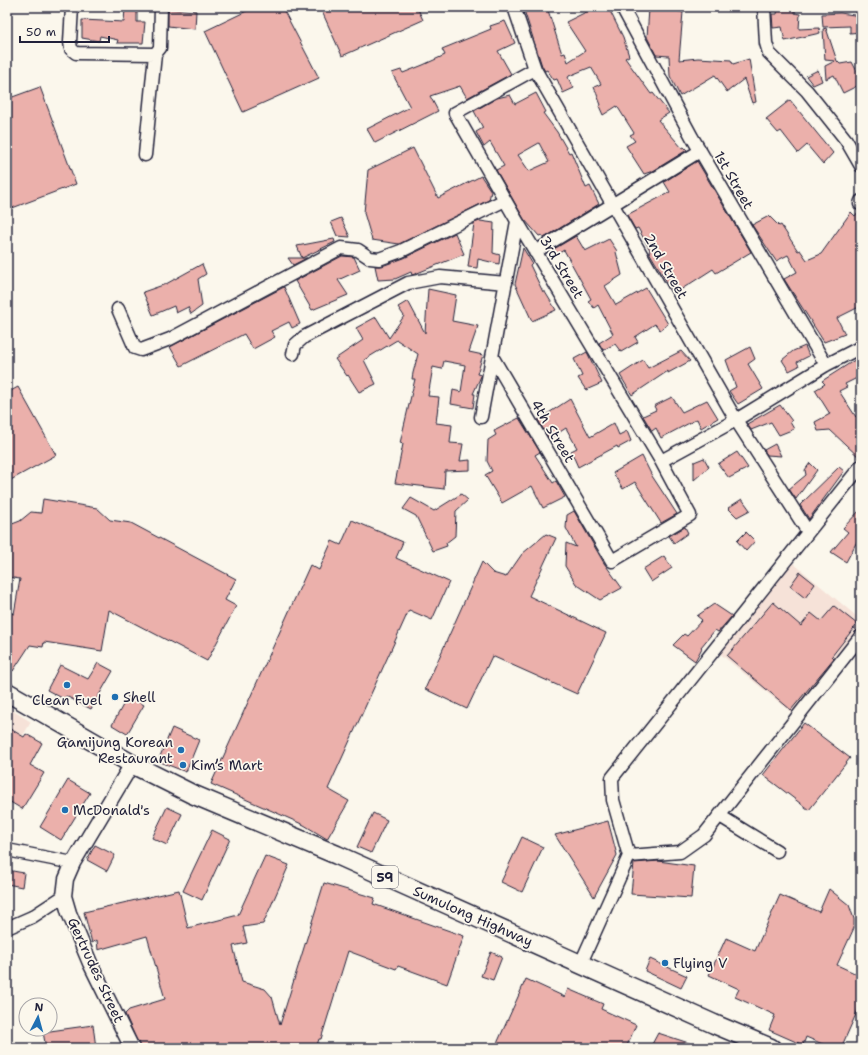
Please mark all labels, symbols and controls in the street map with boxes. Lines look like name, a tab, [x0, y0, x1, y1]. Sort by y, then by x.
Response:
scale bar	[20, 18, 109, 44]
text: 50 m	[26, 24, 56, 40]
street label: 1st Street	[710, 148, 758, 212]
street label: 2nd Street	[640, 230, 692, 302]
street label: 3rd Street	[536, 232, 588, 302]
street label: 4th Street	[527, 396, 579, 466]
marker: Clean Fuel	[62, 680, 72, 690]
place label: Shell	[123, 688, 156, 706]
place label: Clean Fuel	[32, 691, 103, 709]
marker: Shell	[110, 692, 120, 702]
place label: Gamijung Korean Restaurant	[57, 733, 173, 767]
marker: Gamijung Korean Restaurant	[176, 745, 186, 755]
place label: Kim’s Mart	[191, 756, 263, 774]
marker: Kim’s Mart	[178, 760, 188, 770]
place label: McDonald's	[73, 801, 150, 819]
marker: McDonald's	[60, 805, 70, 815]
road number: 59	[372, 866, 398, 888]
street label: Sumulong Highway	[410, 882, 536, 950]
street label: Gertrudes Street	[64, 915, 128, 1025]
place label: Flying V	[673, 954, 728, 972]
marker: Flying V	[660, 958, 670, 968]
north arrow	[18, 997, 58, 1037]
text: N	[34, 1000, 44, 1015]

